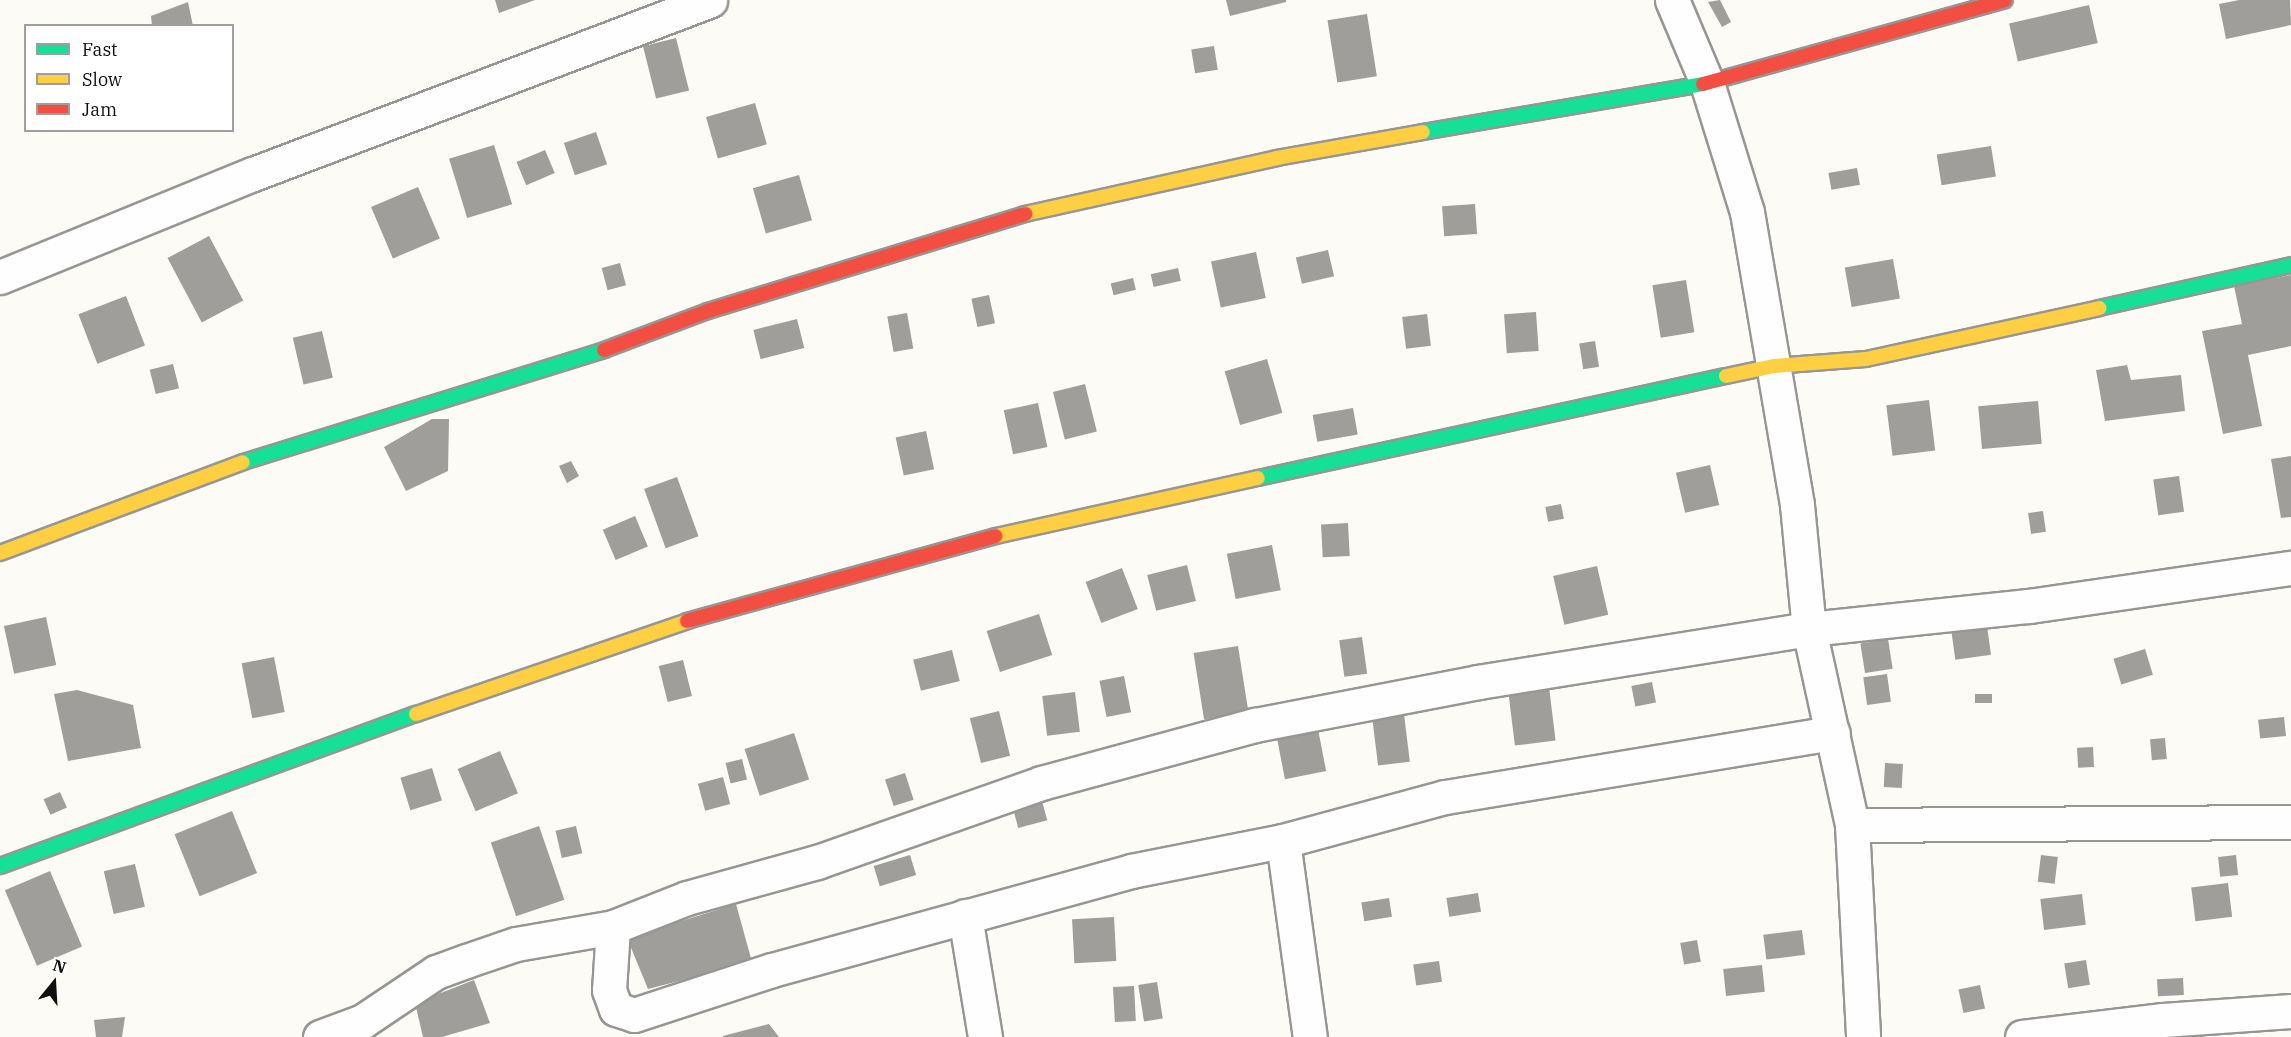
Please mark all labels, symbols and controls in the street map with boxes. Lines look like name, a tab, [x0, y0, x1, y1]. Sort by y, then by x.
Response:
legend	[24, 24, 234, 132]
text: Fast	[82, 38, 117, 61]
text: Slow	[82, 68, 122, 91]
text: Jam	[82, 98, 117, 121]
north arrow	[24, 953, 84, 1013]
text: N	[50, 954, 69, 977]

